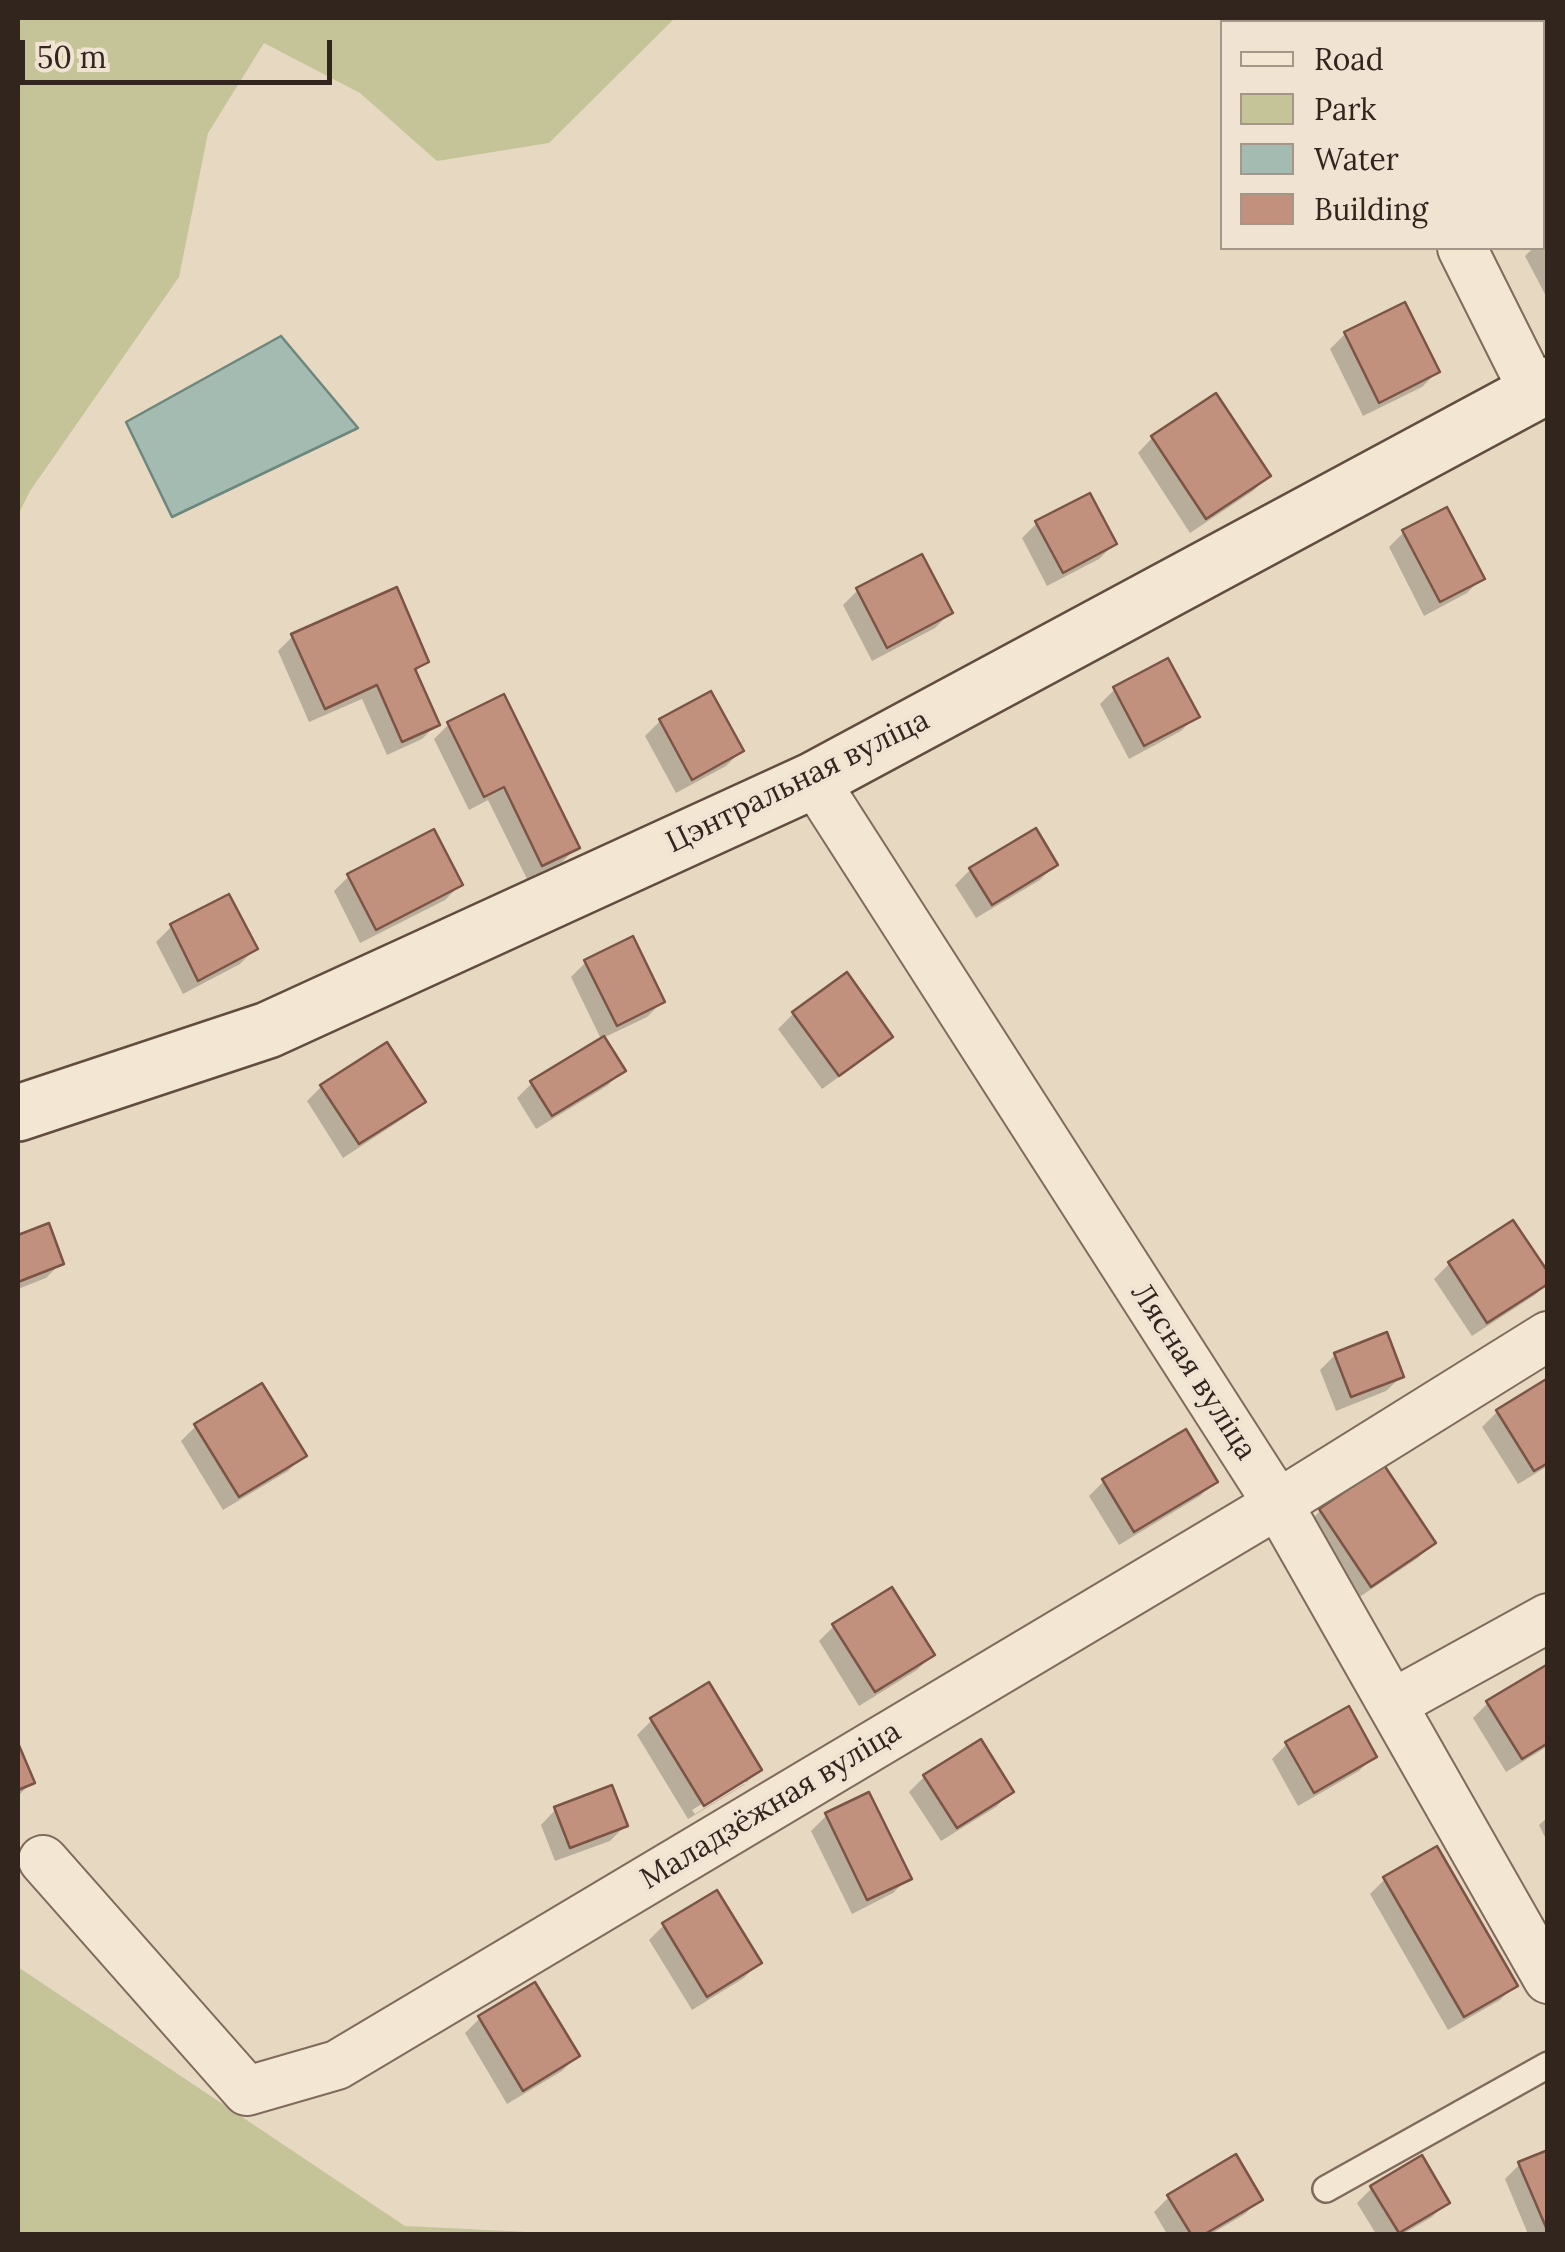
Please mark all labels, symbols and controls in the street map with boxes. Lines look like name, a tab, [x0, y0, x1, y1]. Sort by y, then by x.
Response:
scale bar	[25, 20, 338, 82]
legend	[1220, 20, 1545, 250]
text: 50 m	[37, 38, 107, 76]
text: Road	[1314, 40, 1384, 78]
text: Park	[1314, 90, 1376, 128]
text: Water	[1314, 140, 1399, 178]
text: Building	[1314, 190, 1428, 228]
street label: Цэнтральная вуліца	[661, 703, 935, 861]
street label: Лясная вуліца	[1123, 1277, 1263, 1467]
street label: Маладзёжная вуліца	[634, 1714, 908, 1898]

